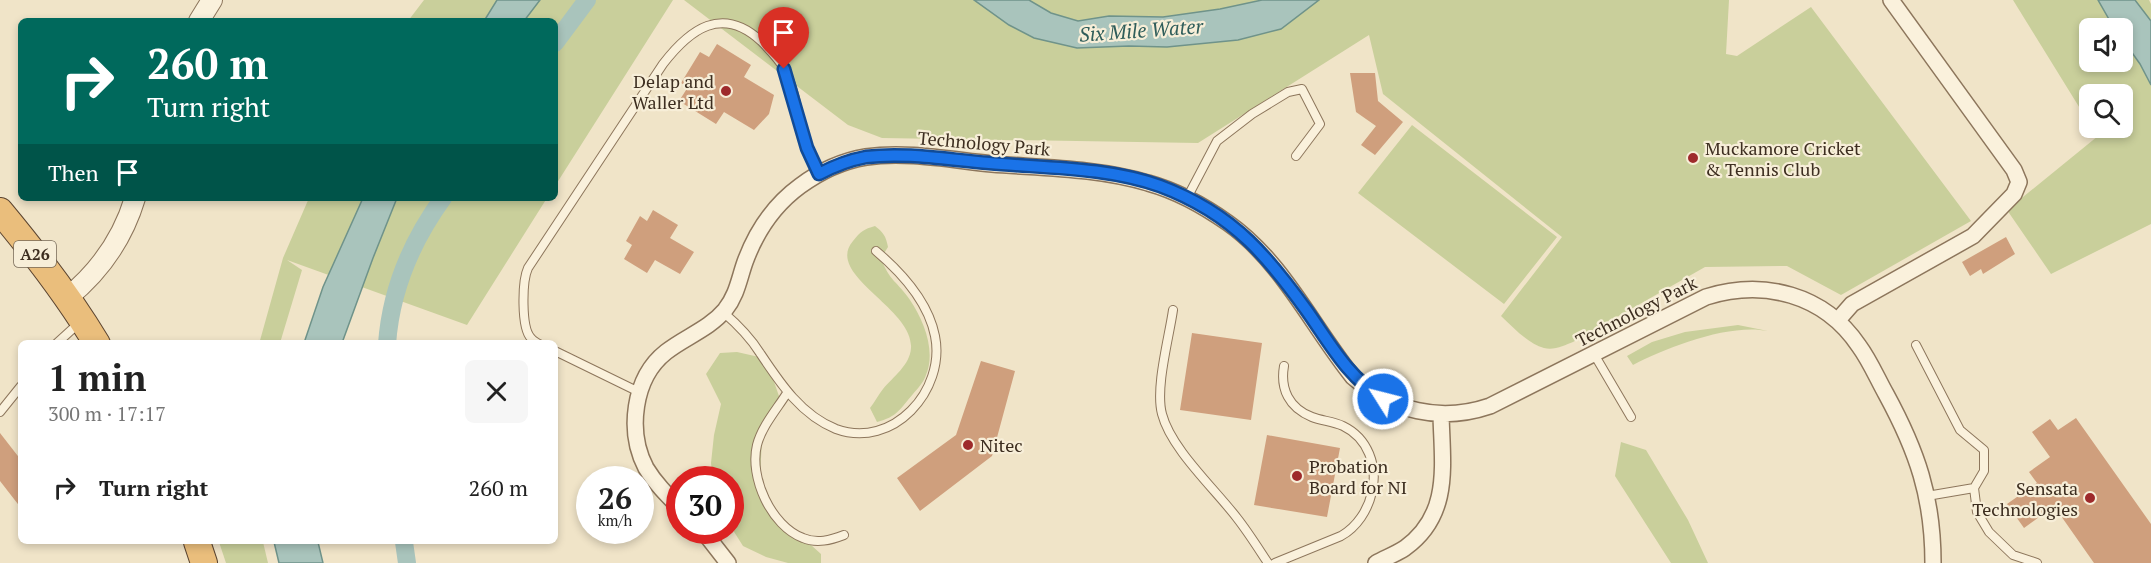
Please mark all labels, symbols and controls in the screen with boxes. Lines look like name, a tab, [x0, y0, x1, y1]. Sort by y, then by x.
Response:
pin	[758, 7, 809, 69]
water label: Six Mile Water	[1078, 12, 1205, 48]
icon: arrive	[767, 16, 800, 49]
map controls	[2079, 18, 2133, 138]
button: sound	[2079, 18, 2133, 72]
text: 260 m	[147, 35, 268, 91]
icon: right	[48, 42, 126, 120]
place label: Delap and Waller Ltd	[632, 69, 714, 114]
marker: Delap and Waller Ltd	[719, 84, 733, 98]
button: search	[2079, 84, 2133, 138]
text: Turn right	[147, 89, 270, 125]
street label: Technology Park	[917, 125, 1052, 161]
place label: Muckamore Cricket & Tennis Club	[1705, 136, 1861, 181]
marker: Muckamore Cricket & Tennis Club	[1686, 151, 1700, 165]
icon: arrive	[111, 156, 144, 189]
text: Then	[48, 158, 99, 187]
road number: A26	[14, 241, 56, 267]
street label: Technology Park	[1571, 270, 1701, 352]
text: 1 min	[48, 354, 146, 401]
button: close	[465, 360, 528, 423]
position arrow	[1351, 367, 1415, 431]
text: 300 m · 17:17	[48, 400, 166, 427]
place label: Nitec	[980, 433, 1023, 457]
marker: Nitec	[961, 438, 975, 452]
place label: Probation Board for NI	[1309, 454, 1407, 499]
speed limit sign: 30	[666, 466, 744, 544]
marker: Probation Board for NI	[1290, 469, 1304, 483]
icon: right	[48, 471, 81, 504]
text: Turn right	[99, 473, 208, 502]
text: 260 m	[468, 473, 528, 502]
place label: Sensata Technologies	[1972, 476, 2078, 521]
text: 26	[598, 478, 632, 518]
marker: Sensata Technologies	[2083, 491, 2097, 505]
text: km/h	[598, 510, 632, 530]

